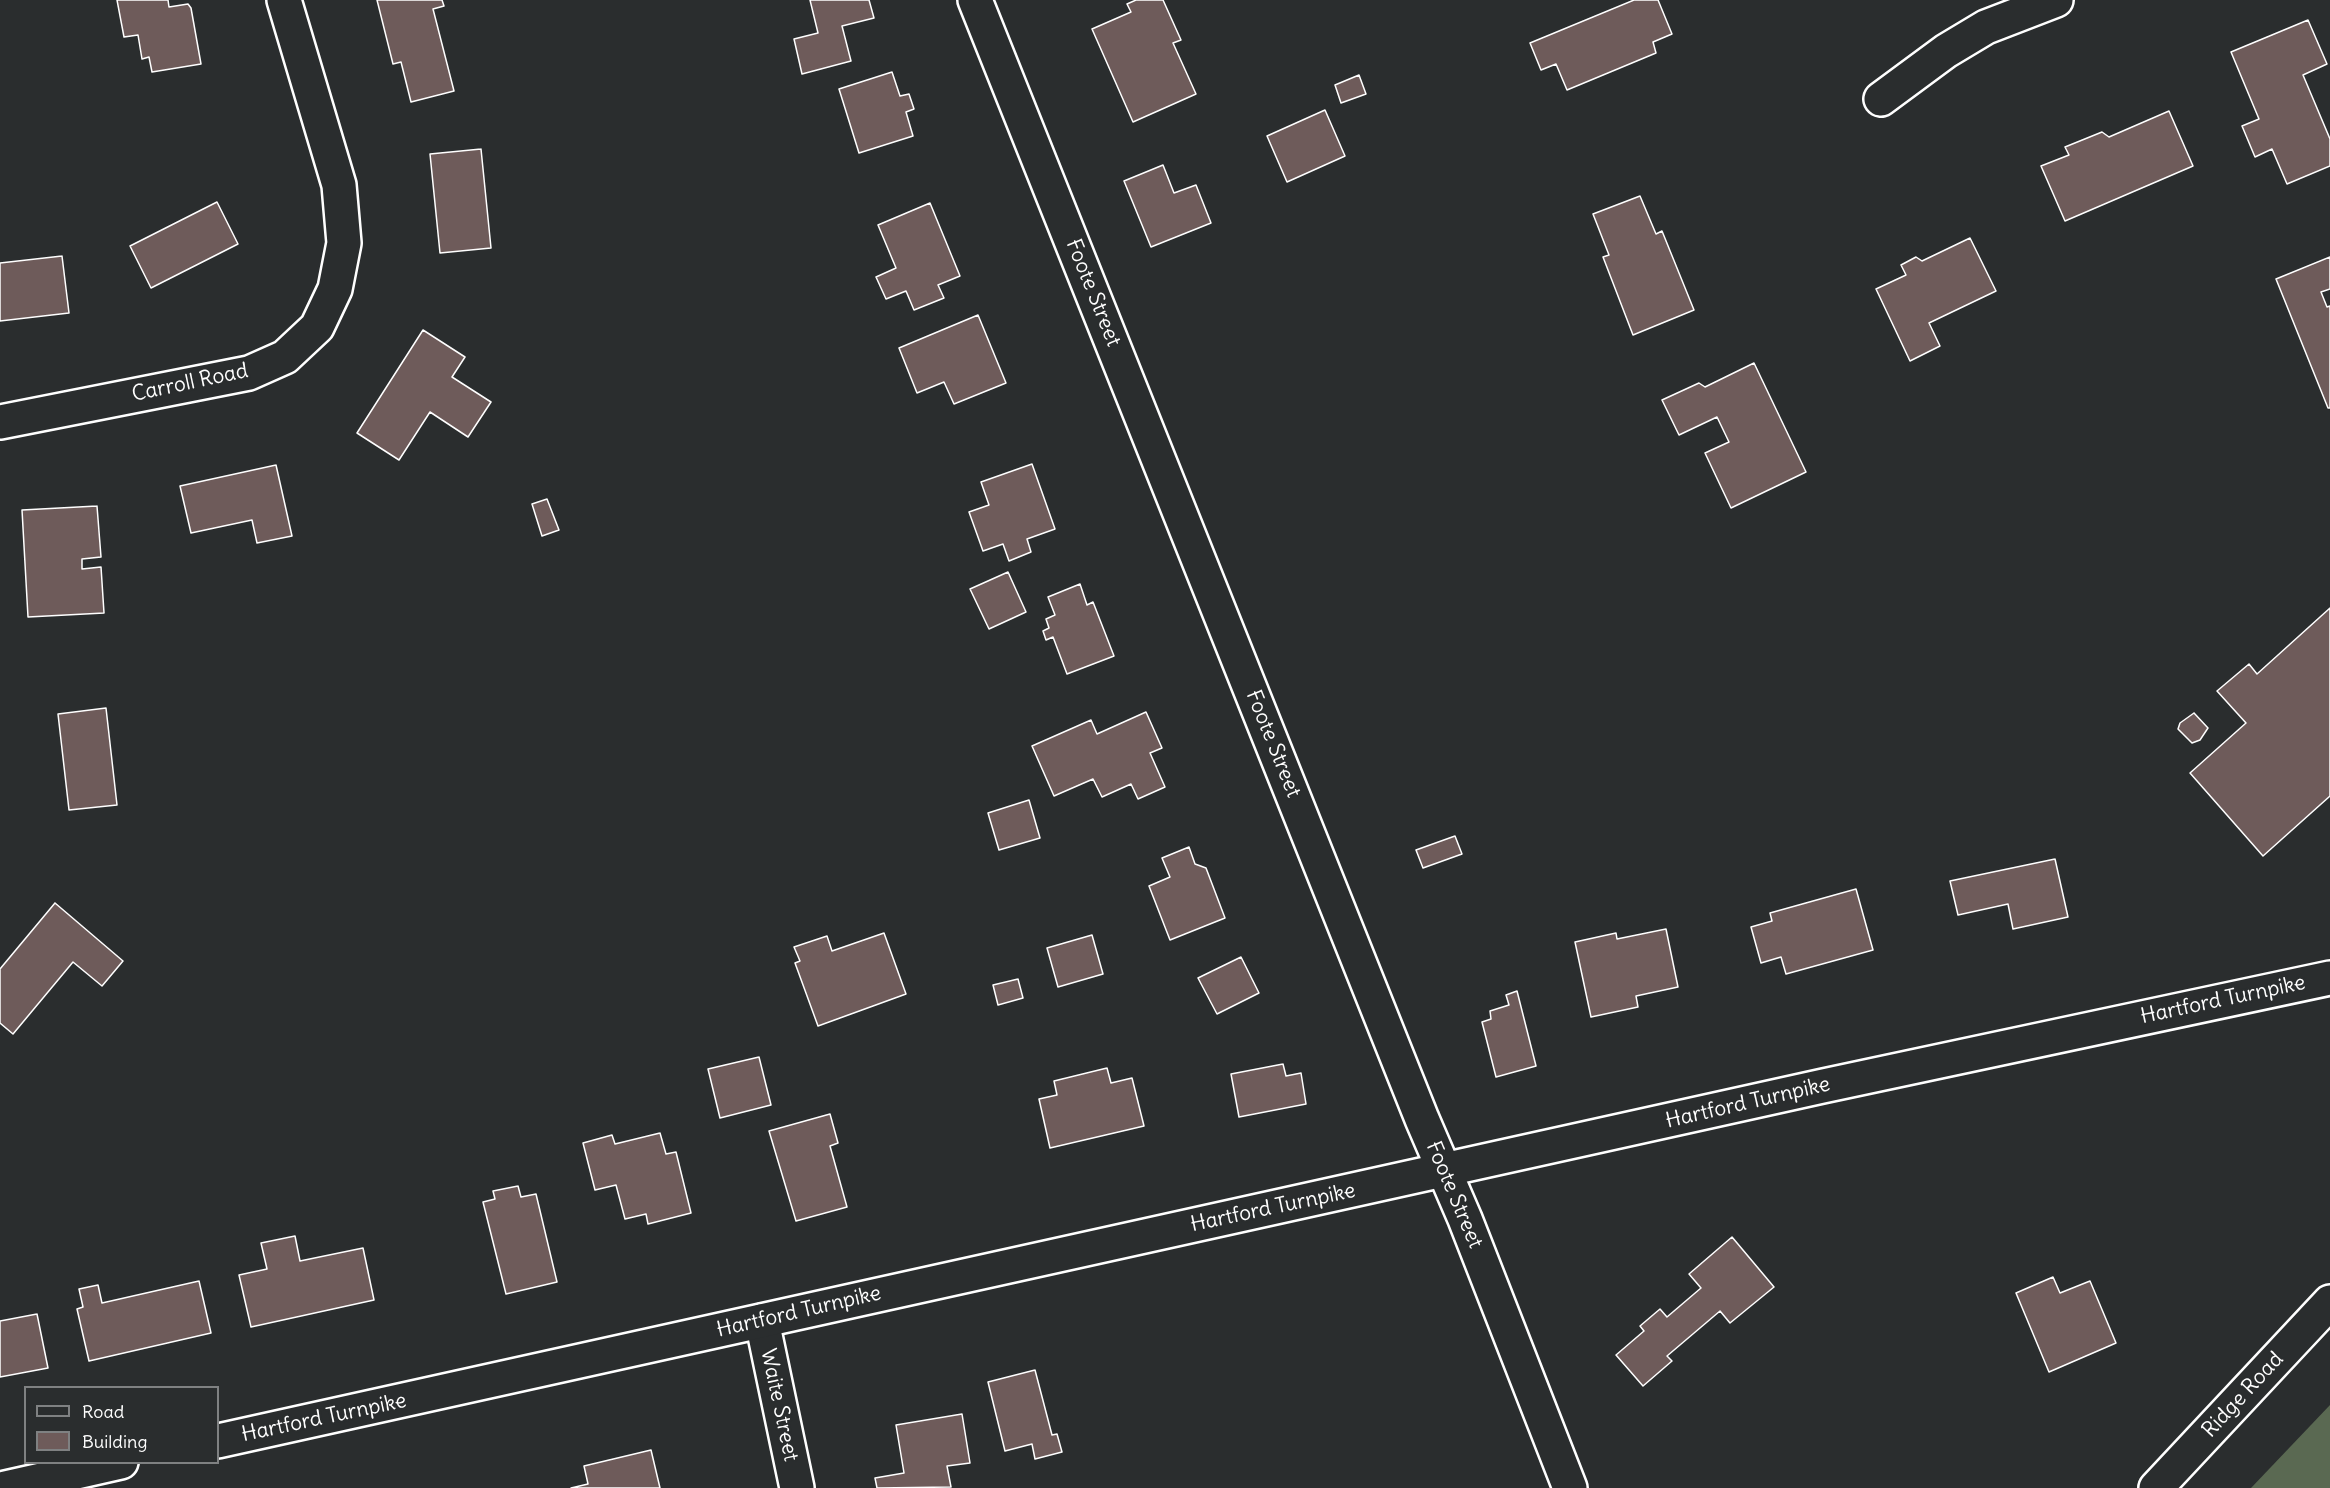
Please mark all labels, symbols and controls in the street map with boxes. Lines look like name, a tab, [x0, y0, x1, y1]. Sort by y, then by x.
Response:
street label: Foote Street	[1060, 236, 1126, 350]
street label: Carroll Road	[130, 358, 250, 408]
street label: Foote Street	[1240, 687, 1306, 801]
street label: Hartford Turnpike	[2138, 970, 2308, 1030]
street label: Hartford Turnpike	[1663, 1072, 1833, 1134]
street label: Foote Street	[1420, 1138, 1488, 1252]
street label: Hartford Turnpike	[1188, 1178, 1358, 1238]
street label: Hartford Turnpike	[714, 1281, 884, 1343]
street label: Waite Street	[755, 1346, 803, 1464]
street label: Ridge Road	[2197, 1347, 2289, 1443]
legend	[24, 1386, 219, 1464]
street label: Hartford Turnpike	[239, 1388, 409, 1448]
text: Road	[82, 1400, 124, 1423]
text: Building	[82, 1430, 147, 1453]

